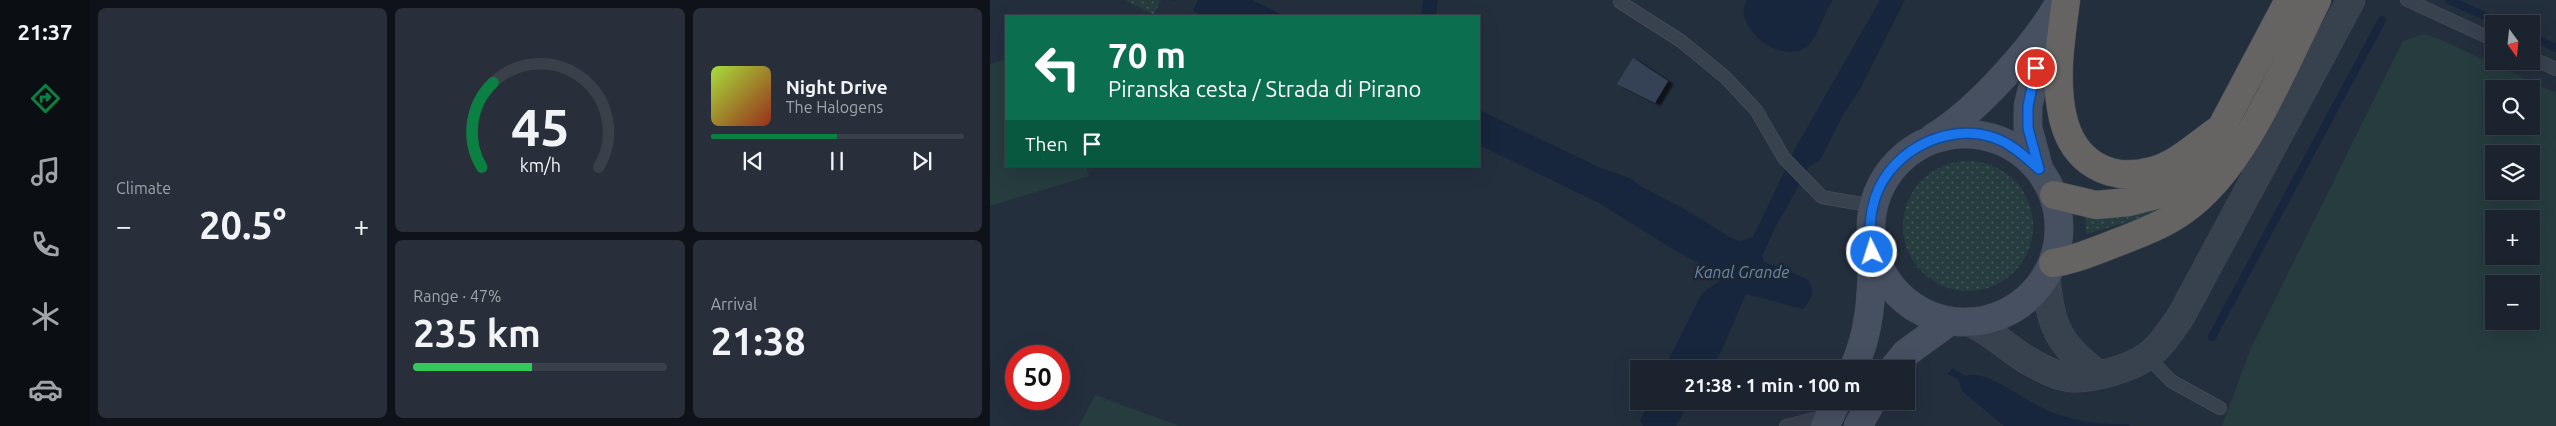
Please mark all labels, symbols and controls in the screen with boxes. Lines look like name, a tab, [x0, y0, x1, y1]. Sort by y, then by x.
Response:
north arrow	[2485, 15, 2540, 70]
map controls	[2485, 15, 2540, 330]
text: 21:37	[17, 19, 73, 44]
icon: left	[1025, 35, 1090, 100]
text: 70 m	[1108, 35, 1186, 75]
pin	[2015, 47, 2057, 89]
icon: arrive	[2022, 54, 2050, 82]
text: Night Drive	[786, 76, 888, 98]
text: Piranska cesta / Strada di Pirano	[1108, 76, 1421, 101]
button: search	[2485, 80, 2540, 135]
icon: directions	[28, 81, 63, 116]
text: 45	[511, 98, 569, 156]
text: The Halogens	[786, 98, 883, 116]
icon: arrive	[1078, 130, 1106, 158]
text: Then	[1025, 133, 1068, 155]
button: layers	[2485, 145, 2540, 200]
icon: previous	[739, 147, 767, 175]
icon: pause	[823, 147, 851, 175]
icon: next	[908, 147, 936, 175]
icon: music	[28, 154, 63, 189]
text: km/h	[519, 155, 561, 175]
text: Climate	[116, 179, 171, 197]
text: 20.5°	[199, 204, 286, 246]
text: −	[116, 210, 132, 241]
text: +	[354, 210, 369, 241]
button: +	[2485, 210, 2540, 265]
position arrow	[1845, 225, 1897, 277]
icon: phone	[28, 227, 63, 262]
water label: Kanal Grande	[1695, 263, 1789, 281]
button: −	[2485, 275, 2540, 330]
text: Range · 47%	[413, 287, 501, 305]
text: Arrival	[711, 295, 757, 313]
icon: climate	[28, 299, 63, 334]
text: 235 km	[413, 312, 541, 354]
text: 21:38	[711, 320, 806, 362]
speed limit sign: 50	[1005, 345, 1070, 410]
icon: car	[28, 372, 63, 407]
text: 21:38 · 1 min · 100 m	[1685, 374, 1860, 396]

